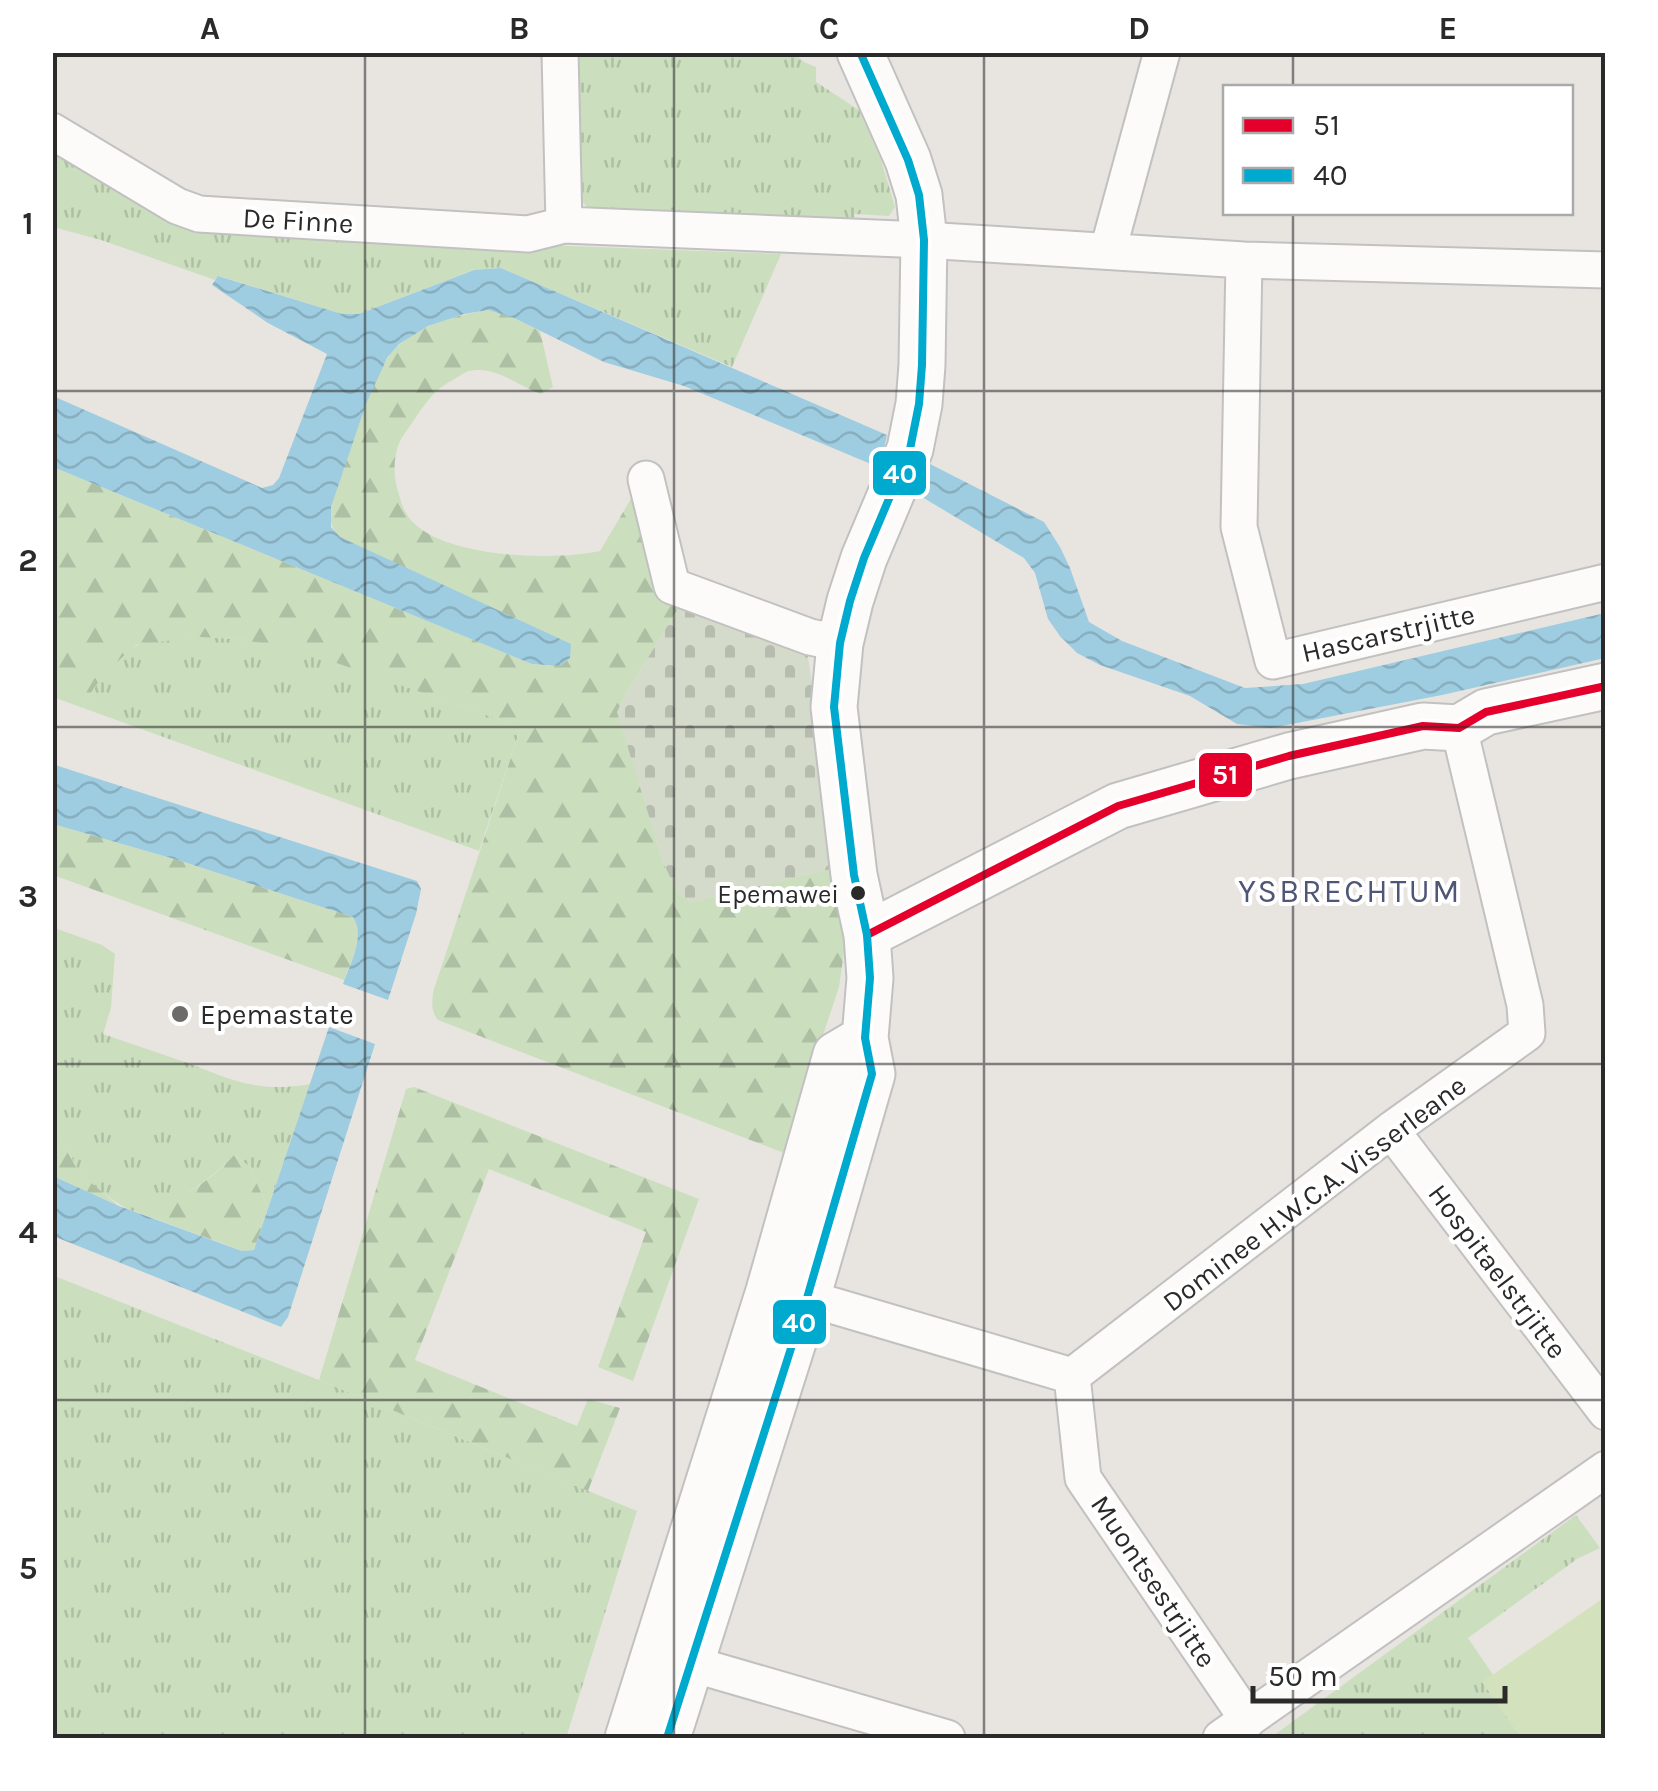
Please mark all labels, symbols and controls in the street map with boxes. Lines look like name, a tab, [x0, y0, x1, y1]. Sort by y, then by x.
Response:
text: A	[200, 10, 220, 47]
text: B	[509, 10, 529, 47]
text: C	[819, 10, 839, 47]
text: D	[1128, 10, 1150, 47]
text: E	[1439, 10, 1457, 47]
legend	[1223, 85, 1573, 215]
text: 51	[1313, 107, 1340, 143]
text: 40	[1313, 157, 1348, 193]
street label: De Finne	[242, 201, 354, 240]
text: 1	[22, 205, 34, 242]
line badge: 40	[871, 449, 928, 497]
text: 40	[883, 457, 917, 490]
text: 2	[18, 542, 38, 579]
street label: Hascarstrjitte	[1298, 598, 1478, 669]
line badge: 51	[1197, 751, 1254, 799]
text: 51	[1212, 758, 1238, 791]
district label: YSBRECHTUM	[1238, 873, 1462, 910]
text: 3	[18, 878, 38, 915]
place label: Epemawei	[717, 879, 839, 910]
marker: Epemawei	[848, 883, 868, 903]
place label: Epemastate	[200, 998, 354, 1031]
marker: Epemastate	[169, 1003, 191, 1025]
street label: Dominee H.W.C.A. Visserleane	[1156, 1069, 1472, 1318]
street label: Hospitaelstrjitte	[1421, 1178, 1574, 1365]
text: 4	[18, 1214, 38, 1251]
line badge: 40	[771, 1298, 828, 1346]
text: 40	[782, 1306, 816, 1339]
street label: Muontsestrjitte	[1084, 1489, 1223, 1674]
text: 5	[19, 1550, 37, 1587]
scale bar	[1253, 1641, 1506, 1703]
text: 50 m	[1268, 1658, 1338, 1694]

